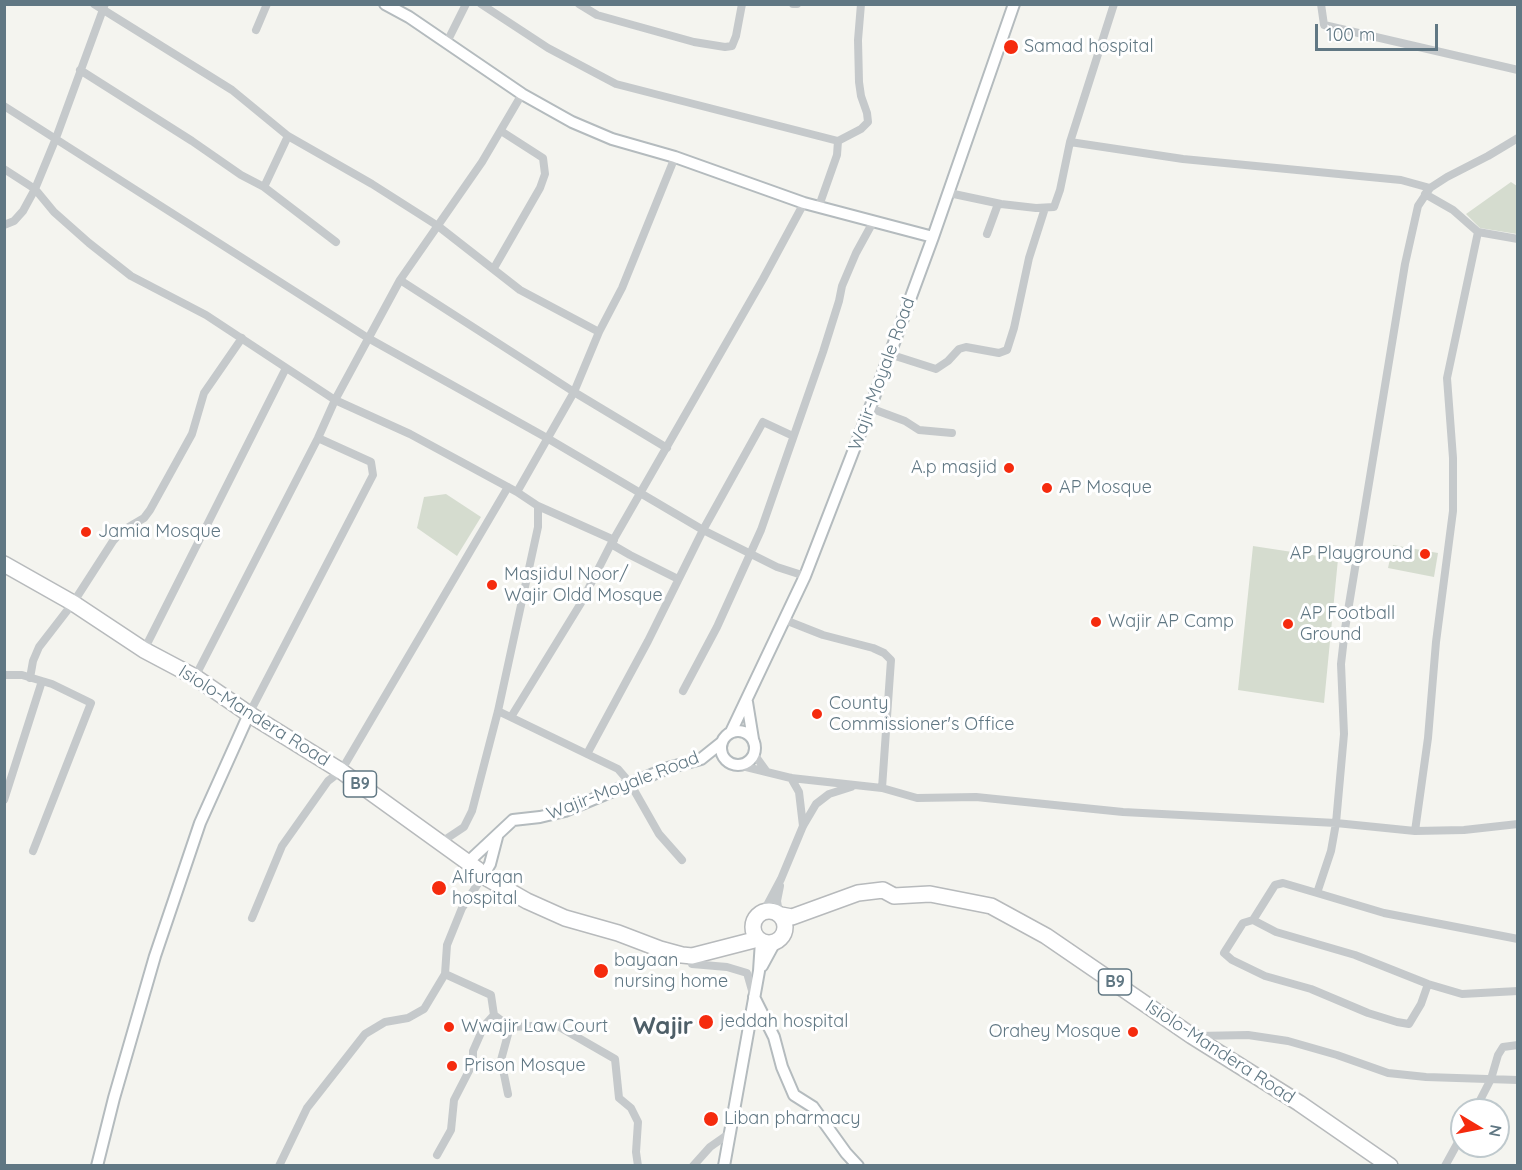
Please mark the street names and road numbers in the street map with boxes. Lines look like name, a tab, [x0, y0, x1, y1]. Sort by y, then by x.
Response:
street label: Wajir-Moyale Road	[844, 294, 920, 454]
street label: Isiolo-Mandera Road	[175, 661, 333, 771]
street label: Wajir-Moyale Road	[544, 747, 702, 825]
road number: B9	[344, 771, 376, 797]
road number: B9	[1098, 969, 1132, 995]
street label: Isiolo-Mandera Road	[1141, 996, 1299, 1108]

